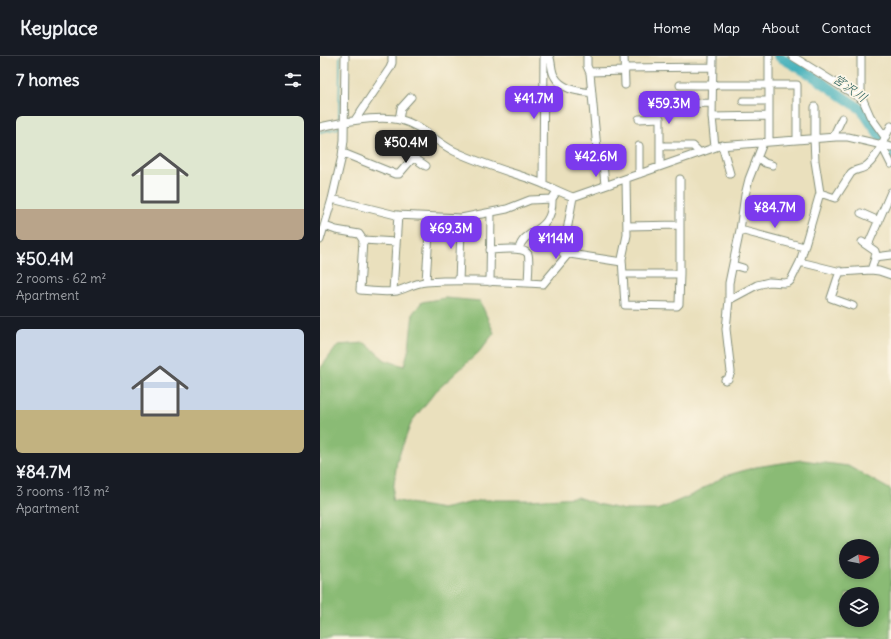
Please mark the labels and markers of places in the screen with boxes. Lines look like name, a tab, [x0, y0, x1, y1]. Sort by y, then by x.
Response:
pin: ¥41.7M	[501, 86, 567, 120]
pin: ¥59.3M	[636, 91, 702, 125]
pin: ¥50.4M	[373, 130, 439, 164]
pin: ¥42.6M	[563, 144, 629, 178]
pin: ¥84.7M	[742, 195, 808, 229]
pin: ¥69.3M	[418, 216, 484, 250]
pin: ¥114M	[528, 226, 584, 260]

